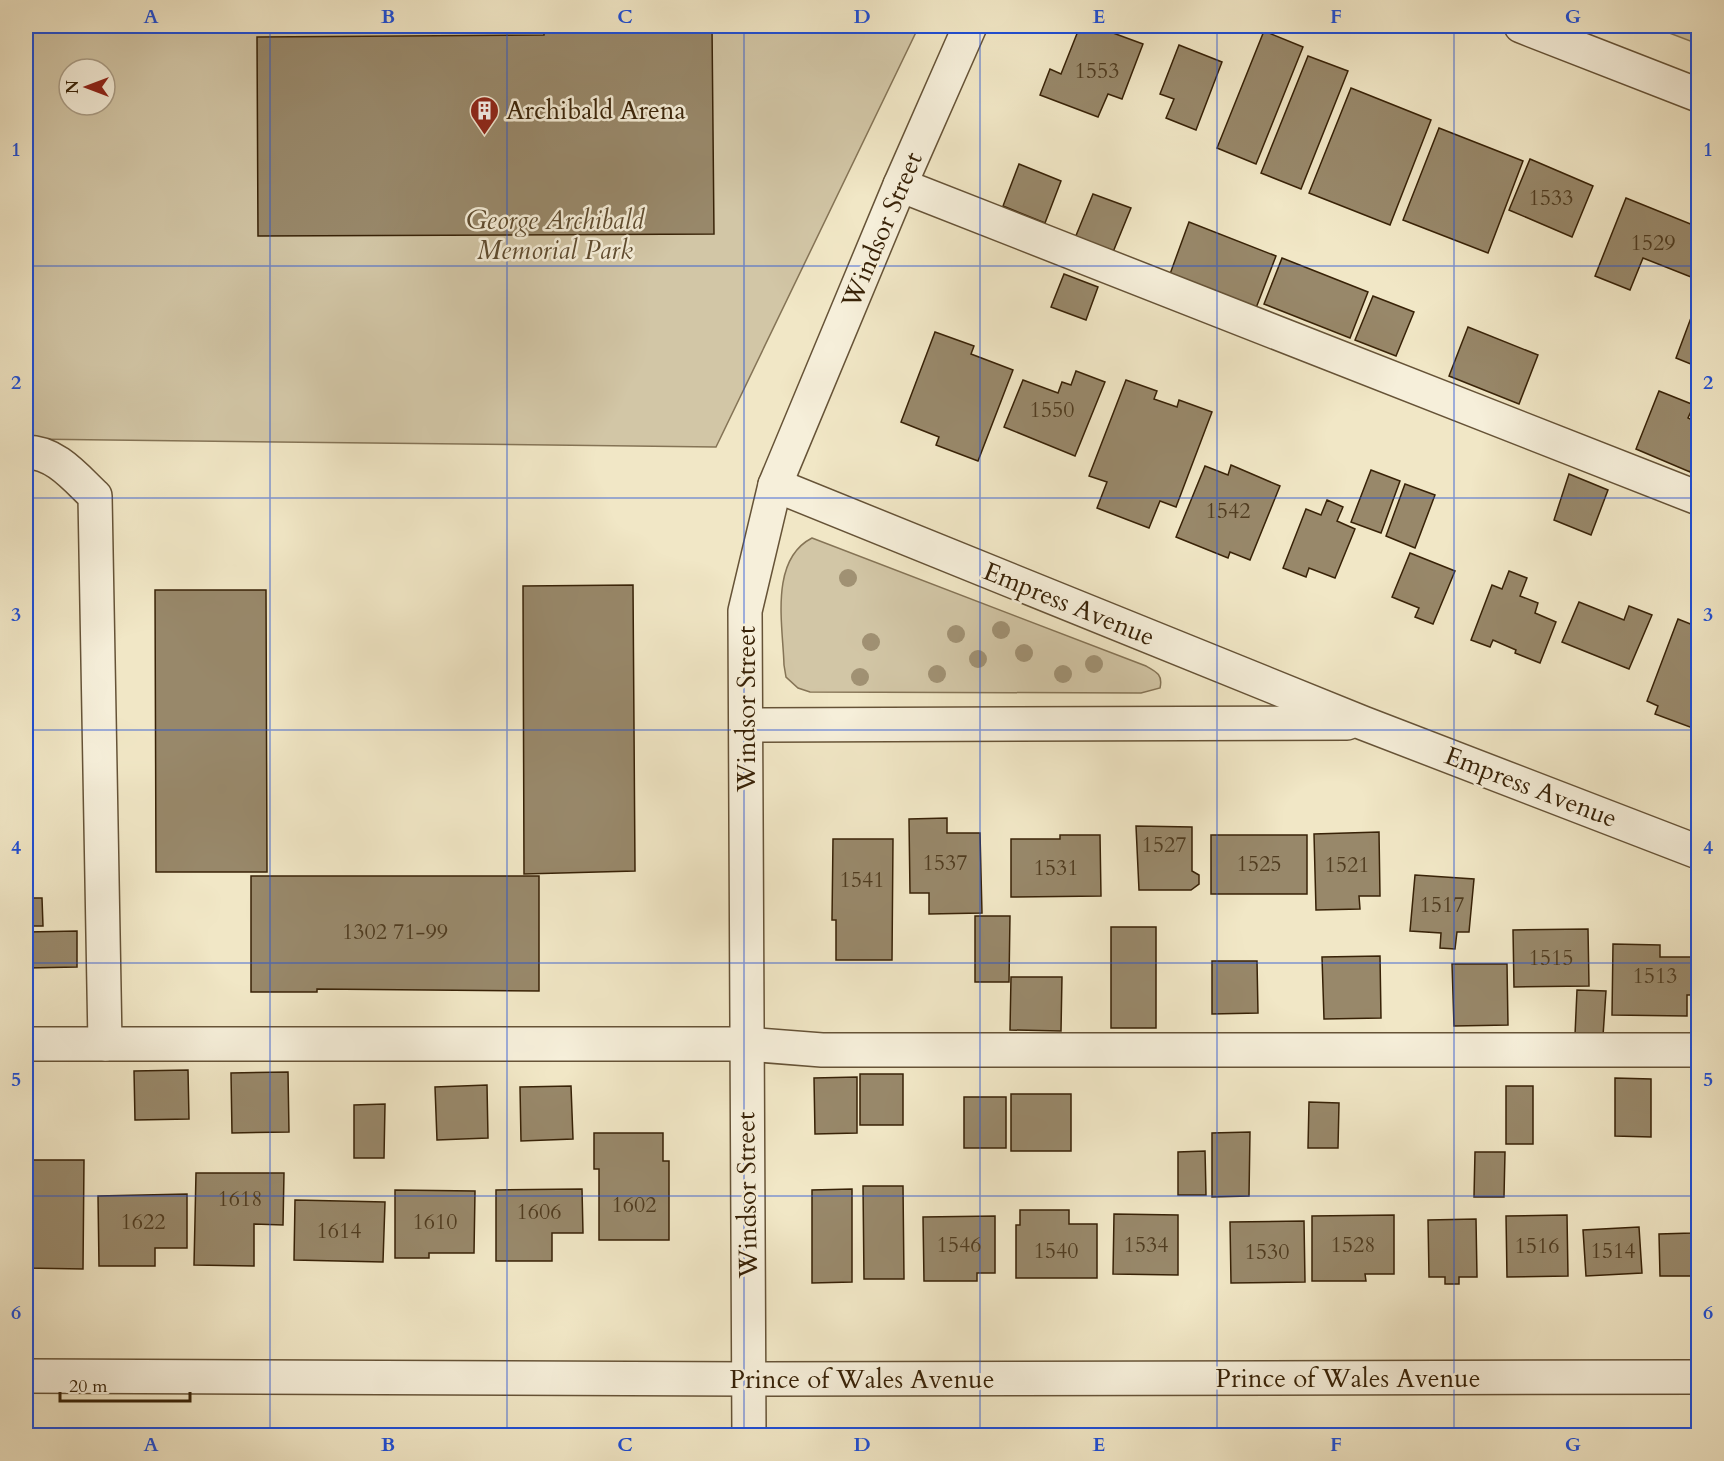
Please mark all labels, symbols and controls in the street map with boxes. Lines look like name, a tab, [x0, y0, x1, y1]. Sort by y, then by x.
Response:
text: A	[143, 3, 159, 30]
text: B	[381, 3, 395, 30]
text: C	[617, 3, 633, 30]
text: D	[853, 3, 871, 30]
text: E	[1093, 3, 1105, 30]
text: F	[1330, 3, 1342, 30]
text: G	[1565, 3, 1581, 30]
house number: 1553	[1074, 56, 1120, 86]
north arrow	[57, 57, 117, 117]
text: N	[62, 80, 84, 94]
place label: Archibald Arena	[506, 93, 686, 128]
building icon: Archibald Arena	[469, 94, 501, 136]
text: 1	[11, 136, 21, 163]
text: 1	[1703, 136, 1713, 163]
street label: Windsor Street	[833, 147, 931, 314]
house number: 1533	[1528, 183, 1574, 213]
park label: George Archibald Memorial Park	[466, 203, 646, 268]
house number: 1529	[1630, 228, 1676, 258]
text: 2	[11, 369, 21, 396]
text: 2	[1703, 369, 1713, 396]
house number: 1550	[1029, 395, 1075, 425]
house number: 1542	[1205, 496, 1251, 526]
street label: Empress Avenue	[978, 554, 1160, 654]
text: 3	[11, 601, 21, 628]
text: 3	[1703, 601, 1713, 628]
street label: Windsor Street	[729, 626, 764, 793]
street label: Empress Avenue	[1440, 738, 1622, 836]
house number: 1527	[1141, 830, 1187, 860]
text: 4	[11, 834, 21, 861]
text: 4	[1703, 834, 1713, 861]
house number: 1537	[922, 848, 968, 878]
house number: 1525	[1236, 849, 1282, 879]
house number: 1521	[1324, 850, 1370, 880]
house number: 1531	[1033, 853, 1079, 883]
house number: 1541	[839, 865, 885, 895]
house number: 1517	[1419, 890, 1465, 920]
house number: 1302 71-99	[342, 917, 448, 947]
house number: 1515	[1528, 943, 1574, 973]
house number: 1513	[1632, 961, 1678, 991]
text: 5	[11, 1066, 21, 1093]
text: 5	[1703, 1066, 1713, 1093]
street label: Windsor Street	[728, 1111, 766, 1280]
house number: 1618	[217, 1184, 263, 1214]
house number: 1602	[611, 1190, 657, 1220]
house number: 1606	[516, 1197, 562, 1227]
house number: 1622	[120, 1207, 166, 1237]
house number: 1610	[412, 1207, 458, 1237]
house number: 1614	[316, 1216, 362, 1246]
house number: 1546	[936, 1230, 982, 1260]
house number: 1534	[1123, 1230, 1169, 1260]
house number: 1528	[1330, 1230, 1376, 1260]
house number: 1516	[1514, 1231, 1560, 1261]
house number: 1540	[1033, 1236, 1079, 1266]
house number: 1514	[1590, 1236, 1636, 1266]
house number: 1530	[1244, 1237, 1290, 1267]
text: 6	[11, 1299, 21, 1326]
text: 6	[1703, 1299, 1713, 1326]
street label: Prince of Wales Avenue	[1216, 1361, 1480, 1396]
street label: Prince of Wales Avenue	[730, 1362, 994, 1397]
scale bar	[60, 1365, 190, 1403]
text: 20 m	[69, 1374, 108, 1399]
text: A	[143, 1431, 159, 1458]
text: B	[381, 1431, 395, 1458]
text: C	[617, 1431, 633, 1458]
text: D	[853, 1431, 871, 1458]
text: E	[1093, 1431, 1105, 1458]
text: F	[1330, 1431, 1342, 1458]
text: G	[1565, 1431, 1581, 1458]

